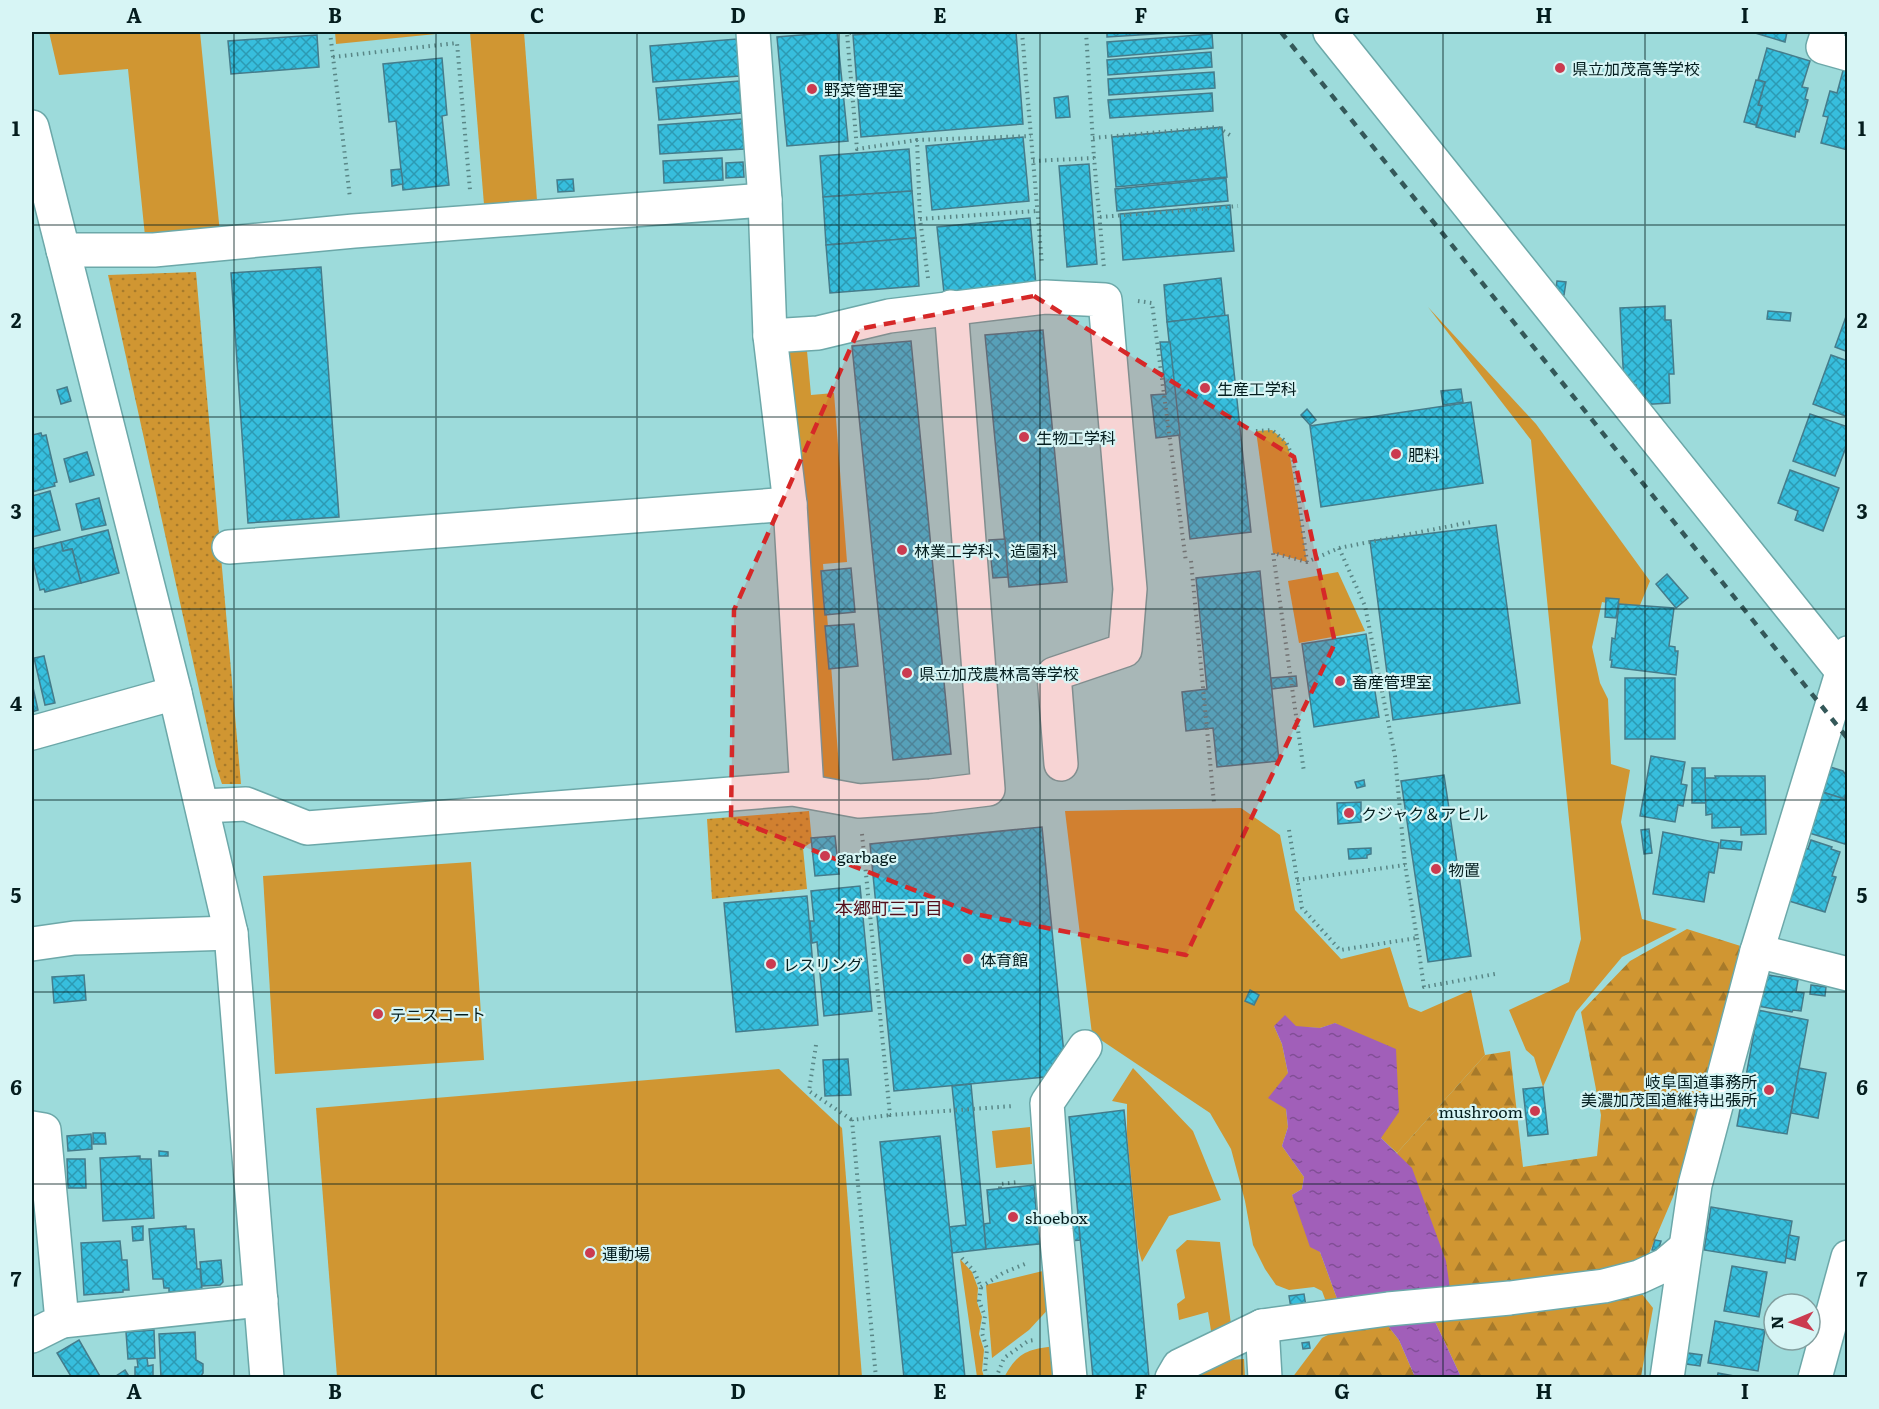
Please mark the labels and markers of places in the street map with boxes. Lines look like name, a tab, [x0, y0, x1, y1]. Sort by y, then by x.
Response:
place label: 県立加茂高等学校	[1572, 56, 1700, 80]
marker: 県立加茂高等学校	[1553, 61, 1567, 75]
place label: 野菜管理室	[824, 77, 904, 101]
marker: 野菜管理室	[805, 82, 819, 96]
place label: 生産工学科	[1217, 376, 1297, 400]
marker: 生産工学科	[1198, 381, 1212, 395]
place label: 生物工学科	[1036, 425, 1116, 449]
marker: 生物工学科	[1017, 430, 1031, 444]
place label: 肥料	[1408, 442, 1440, 466]
marker: 肥料	[1389, 447, 1403, 461]
place label: 林業工学科、造園科	[914, 538, 1058, 562]
marker: 林業工学科、造園科	[895, 543, 909, 557]
place label: 県立加茂農林高等学校	[919, 661, 1079, 685]
marker: 県立加茂農林高等学校	[900, 666, 914, 680]
place label: 畜産管理室	[1352, 669, 1432, 693]
marker: 畜産管理室	[1333, 674, 1347, 688]
place label: クジャク＆アヒル	[1361, 801, 1488, 825]
marker: クジャク＆アヒル	[1342, 806, 1356, 820]
place label: garbage	[837, 844, 897, 868]
marker: garbage	[818, 849, 832, 863]
place label: 物置	[1448, 857, 1480, 881]
marker: 物置	[1429, 862, 1443, 876]
place label: 体育館	[980, 947, 1028, 971]
place label: レスリング	[783, 952, 863, 976]
marker: 体育館	[961, 952, 975, 966]
marker: レスリング	[764, 957, 778, 971]
place label: テニスコート	[390, 1002, 486, 1026]
marker: テニスコート	[371, 1007, 385, 1021]
place label: 岐阜国道事務所 美濃加茂国道維持出張所	[1581, 1069, 1757, 1111]
marker: 岐阜国道事務所 美濃加茂国道維持出張所	[1762, 1083, 1776, 1097]
place label: mushroom	[1439, 1099, 1523, 1123]
marker: mushroom	[1528, 1104, 1542, 1118]
place label: shoebox	[1025, 1205, 1089, 1229]
marker: shoebox	[1006, 1210, 1020, 1224]
place label: 運動場	[602, 1241, 650, 1265]
marker: 運動場	[583, 1246, 597, 1260]

